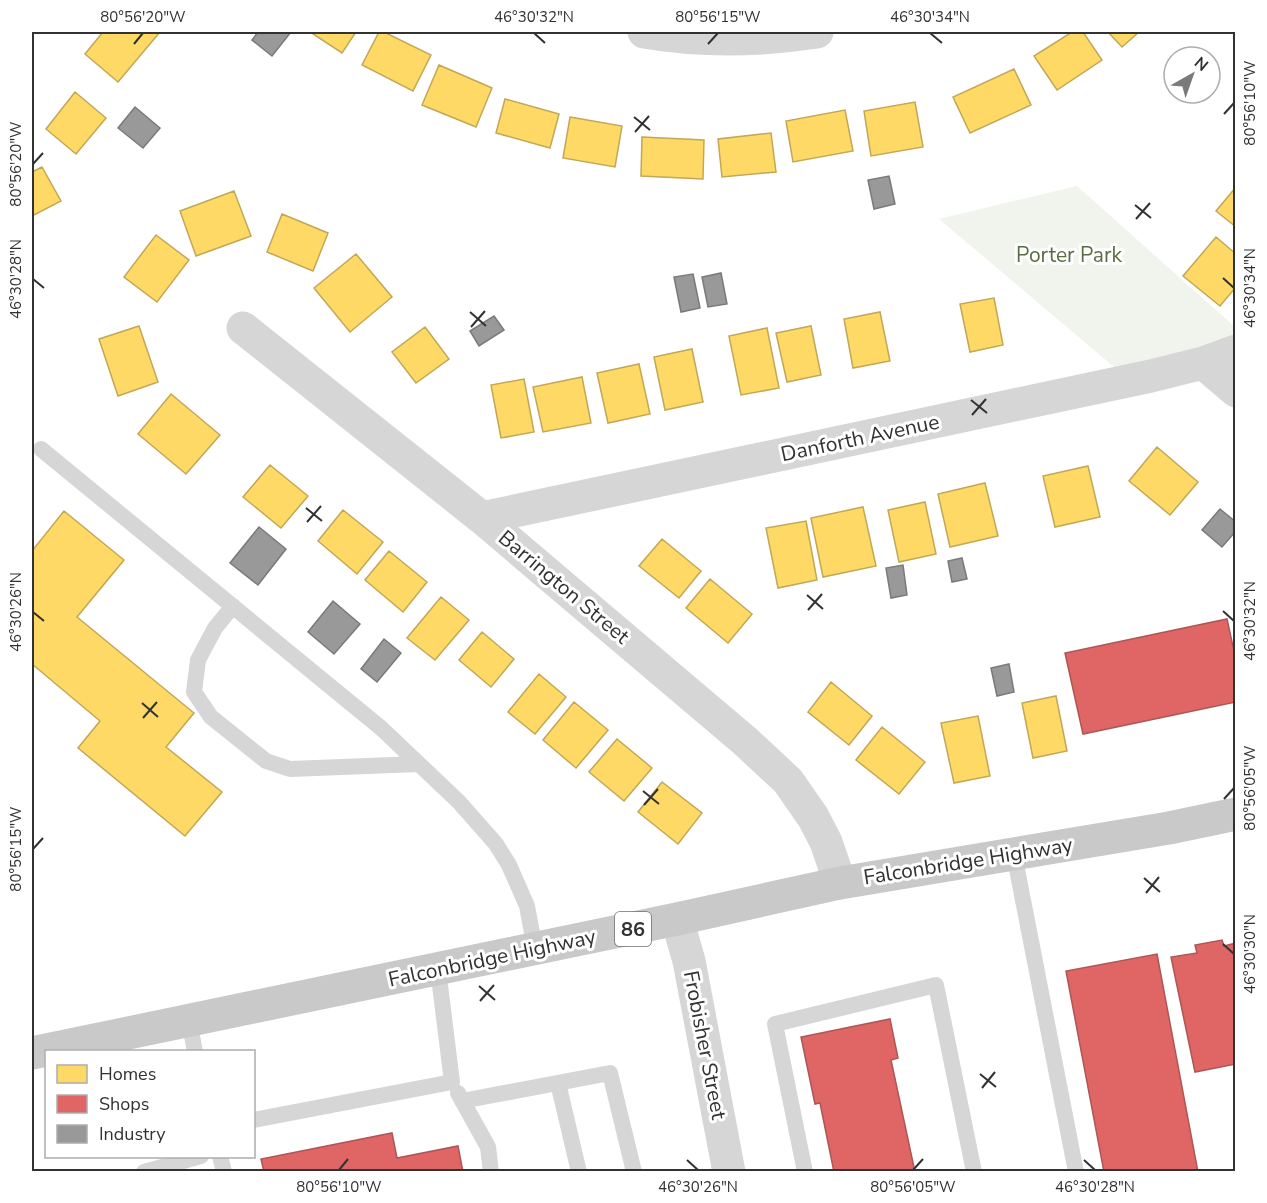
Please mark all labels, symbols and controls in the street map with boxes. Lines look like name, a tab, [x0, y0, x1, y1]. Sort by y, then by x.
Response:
text: 80°56'20"W	[100, 7, 186, 27]
text: 46°30'32"N	[494, 7, 574, 27]
text: 80°56'15"W	[675, 7, 761, 27]
text: 46°30'34"N	[890, 7, 970, 27]
north arrow	[1162, 45, 1222, 105]
text: N	[1189, 52, 1213, 77]
text: 80°56'10"W	[1240, 60, 1260, 146]
text: 80°56'20"W	[6, 121, 26, 207]
text: 46°30'28"N	[6, 239, 26, 319]
park label: Porter Park	[1016, 241, 1122, 269]
text: 46°30'34"N	[1240, 248, 1260, 328]
street label: Danforth Avenue	[778, 408, 942, 468]
street label: Barrington Street	[493, 524, 636, 651]
text: 46°30'26"N	[6, 572, 26, 652]
text: 46°30'32"N	[1240, 581, 1260, 661]
text: 80°56'05"W	[1240, 745, 1260, 831]
text: 80°56'15"W	[6, 806, 26, 892]
street label: Falconbridge Highway	[861, 831, 1075, 891]
road number: 86	[615, 912, 651, 946]
text: 46°30'30"N	[1240, 914, 1260, 994]
street label: Falconbridge Highway	[386, 922, 599, 994]
street label: Frobisher Street	[677, 968, 733, 1122]
legend	[45, 1050, 255, 1158]
text: Homes	[99, 1062, 156, 1086]
text: Shops	[99, 1092, 149, 1116]
text: Industry	[99, 1122, 166, 1146]
text: 80°56'10"W	[296, 1177, 382, 1197]
text: 46°30'26"N	[658, 1177, 738, 1197]
text: 80°56'05"W	[870, 1177, 956, 1197]
text: 46°30'28"N	[1055, 1177, 1135, 1197]

